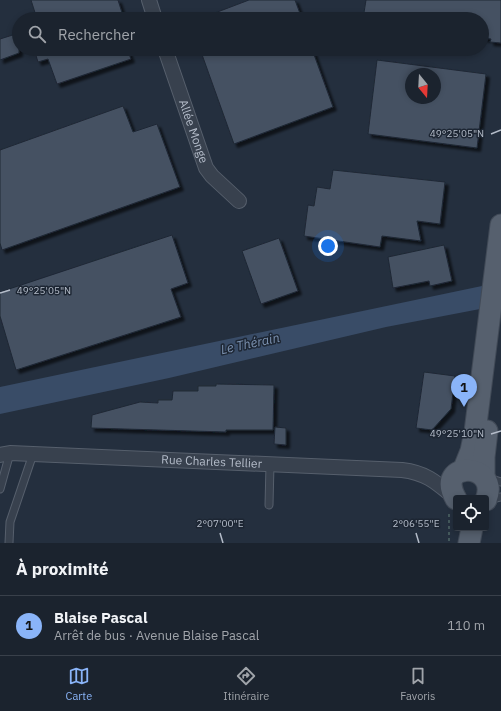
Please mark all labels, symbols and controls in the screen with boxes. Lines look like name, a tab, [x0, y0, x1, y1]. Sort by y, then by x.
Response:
search box	[12, 12, 489, 56]
icon: search	[26, 23, 48, 45]
text: Rechercher	[58, 25, 135, 44]
north arrow	[405, 68, 441, 104]
street label: Allée Monge	[176, 97, 212, 165]
text: 49°25'05"N	[430, 127, 484, 140]
your location	[318, 236, 338, 256]
text: 49°25'05"N	[17, 284, 71, 297]
water label: Le Thérain	[219, 329, 281, 358]
pin: 1	[451, 374, 477, 407]
text: 49°25'10"N	[430, 427, 484, 440]
street label: Rue Charles Tellier	[161, 452, 263, 471]
map controls	[453, 495, 489, 531]
button: locate	[453, 495, 489, 531]
text: 2°07'00"E	[196, 517, 244, 530]
text: 2°06'55"E	[392, 517, 440, 530]
text: À proximité	[16, 558, 109, 580]
text: Blaise Pascal	[54, 608, 147, 627]
text: 1	[25, 617, 33, 634]
text: 110 m	[447, 617, 485, 634]
text: Arrêt de bus · Avenue Blaise Pascal	[54, 627, 259, 644]
tab: Carte	[66, 665, 92, 703]
tab: Itinéraire	[223, 665, 269, 703]
tab: Favoris	[400, 665, 435, 703]

